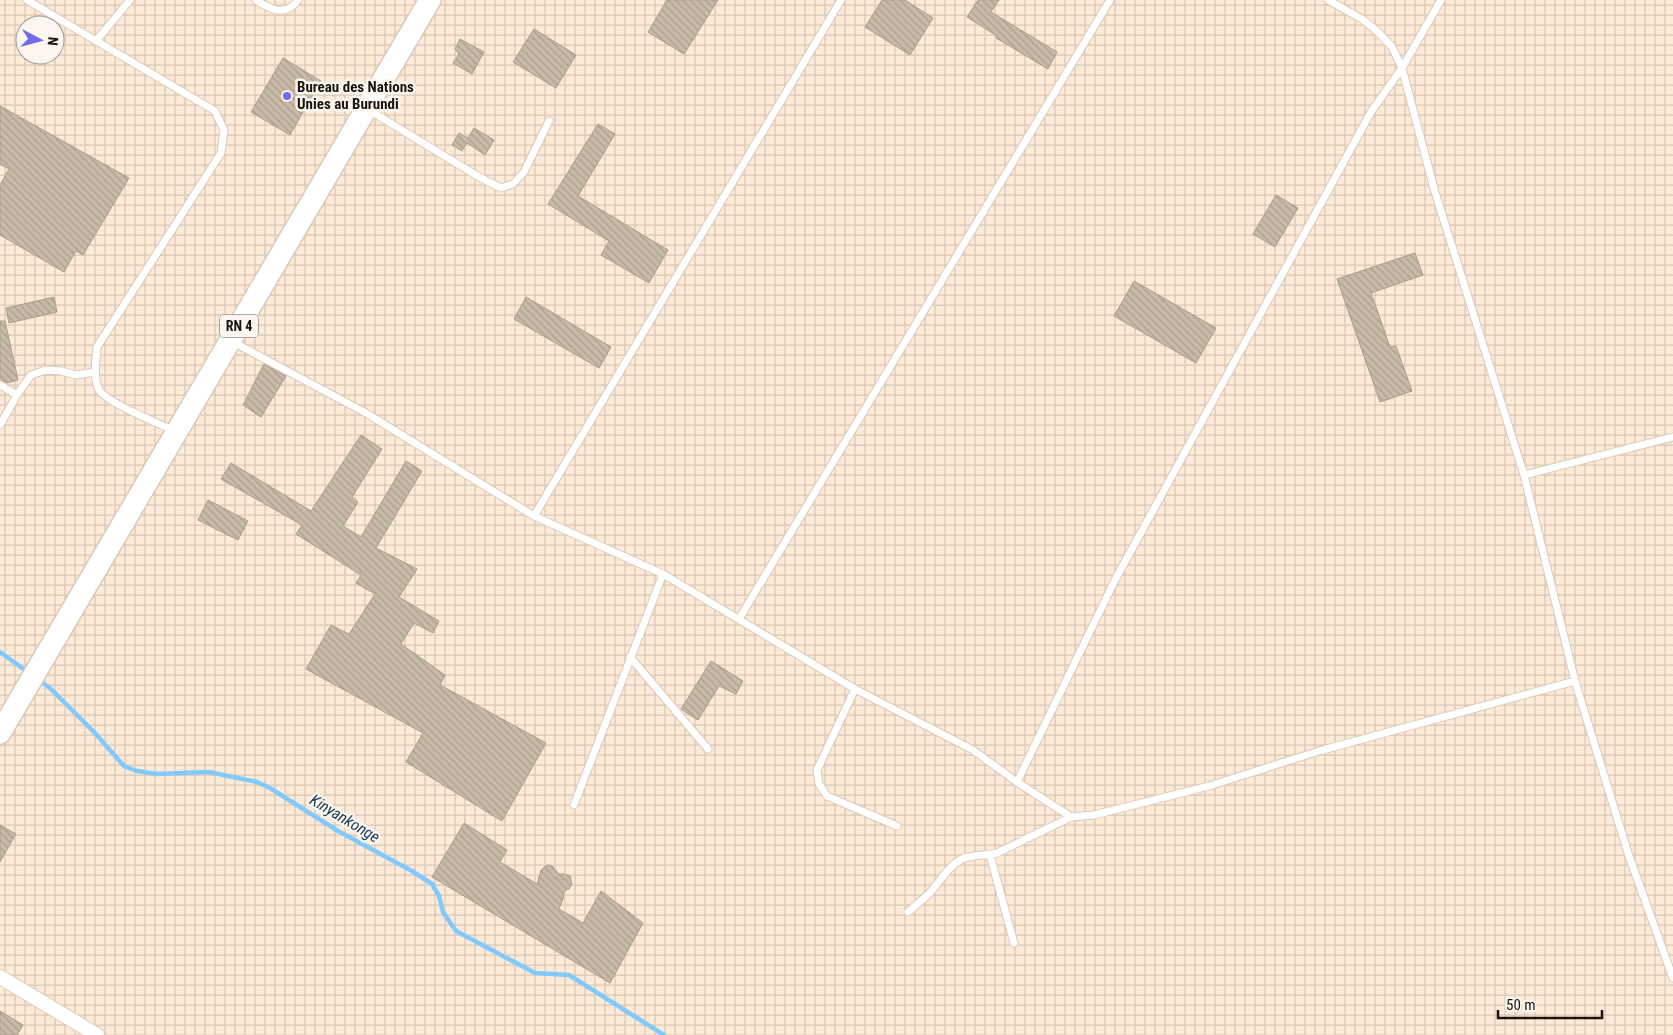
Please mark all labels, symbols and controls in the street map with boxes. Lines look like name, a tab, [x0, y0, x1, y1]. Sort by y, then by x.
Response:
north arrow	[15, 15, 65, 65]
text: N	[45, 36, 61, 46]
place label: Bureau des Nations Unies au Burundi	[297, 78, 414, 113]
marker: Bureau des Nations Unies au Burundi	[281, 90, 293, 102]
road number: RN 4	[220, 314, 258, 338]
water label: Kinyankonge	[306, 790, 383, 847]
scale bar	[1498, 988, 1602, 1020]
text: 50 m	[1506, 996, 1536, 1014]

